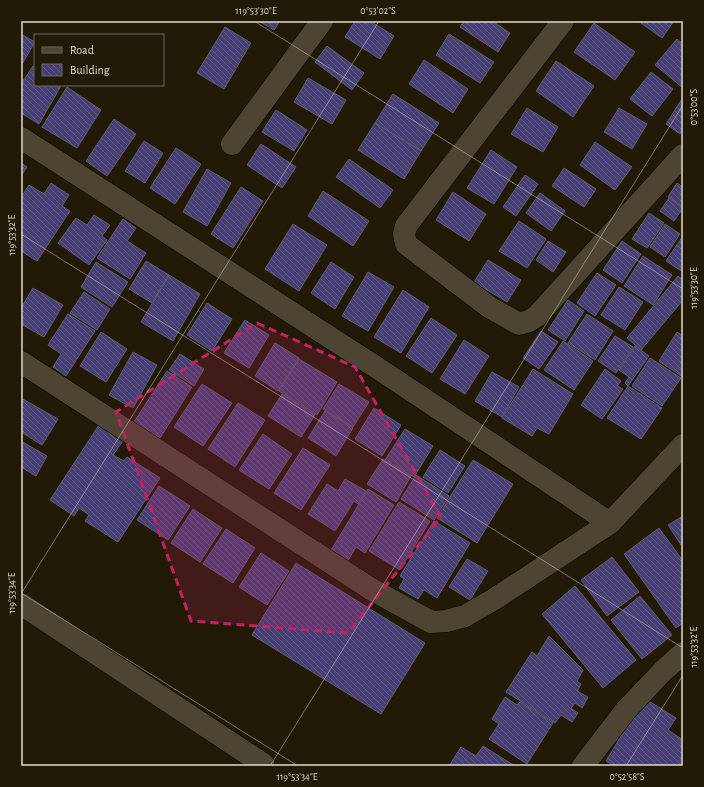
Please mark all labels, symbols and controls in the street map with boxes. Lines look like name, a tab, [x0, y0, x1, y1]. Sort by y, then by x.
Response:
text: 119°53'30"E	[235, 6, 277, 16]
text: 0°53'02"S	[360, 6, 396, 16]
legend	[34, 34, 164, 86]
text: Road	[70, 44, 94, 56]
text: Building	[70, 64, 110, 76]
text: 0°53'00"S	[689, 89, 699, 125]
text: 119°53'32"E	[7, 214, 17, 255]
text: 119°53'30"E	[689, 267, 699, 309]
text: 119°53'34"E	[7, 572, 17, 614]
text: 119°53'32"E	[689, 626, 699, 667]
text: 119°53'34"E	[276, 772, 318, 782]
text: 0°52'58"S	[609, 772, 645, 782]

